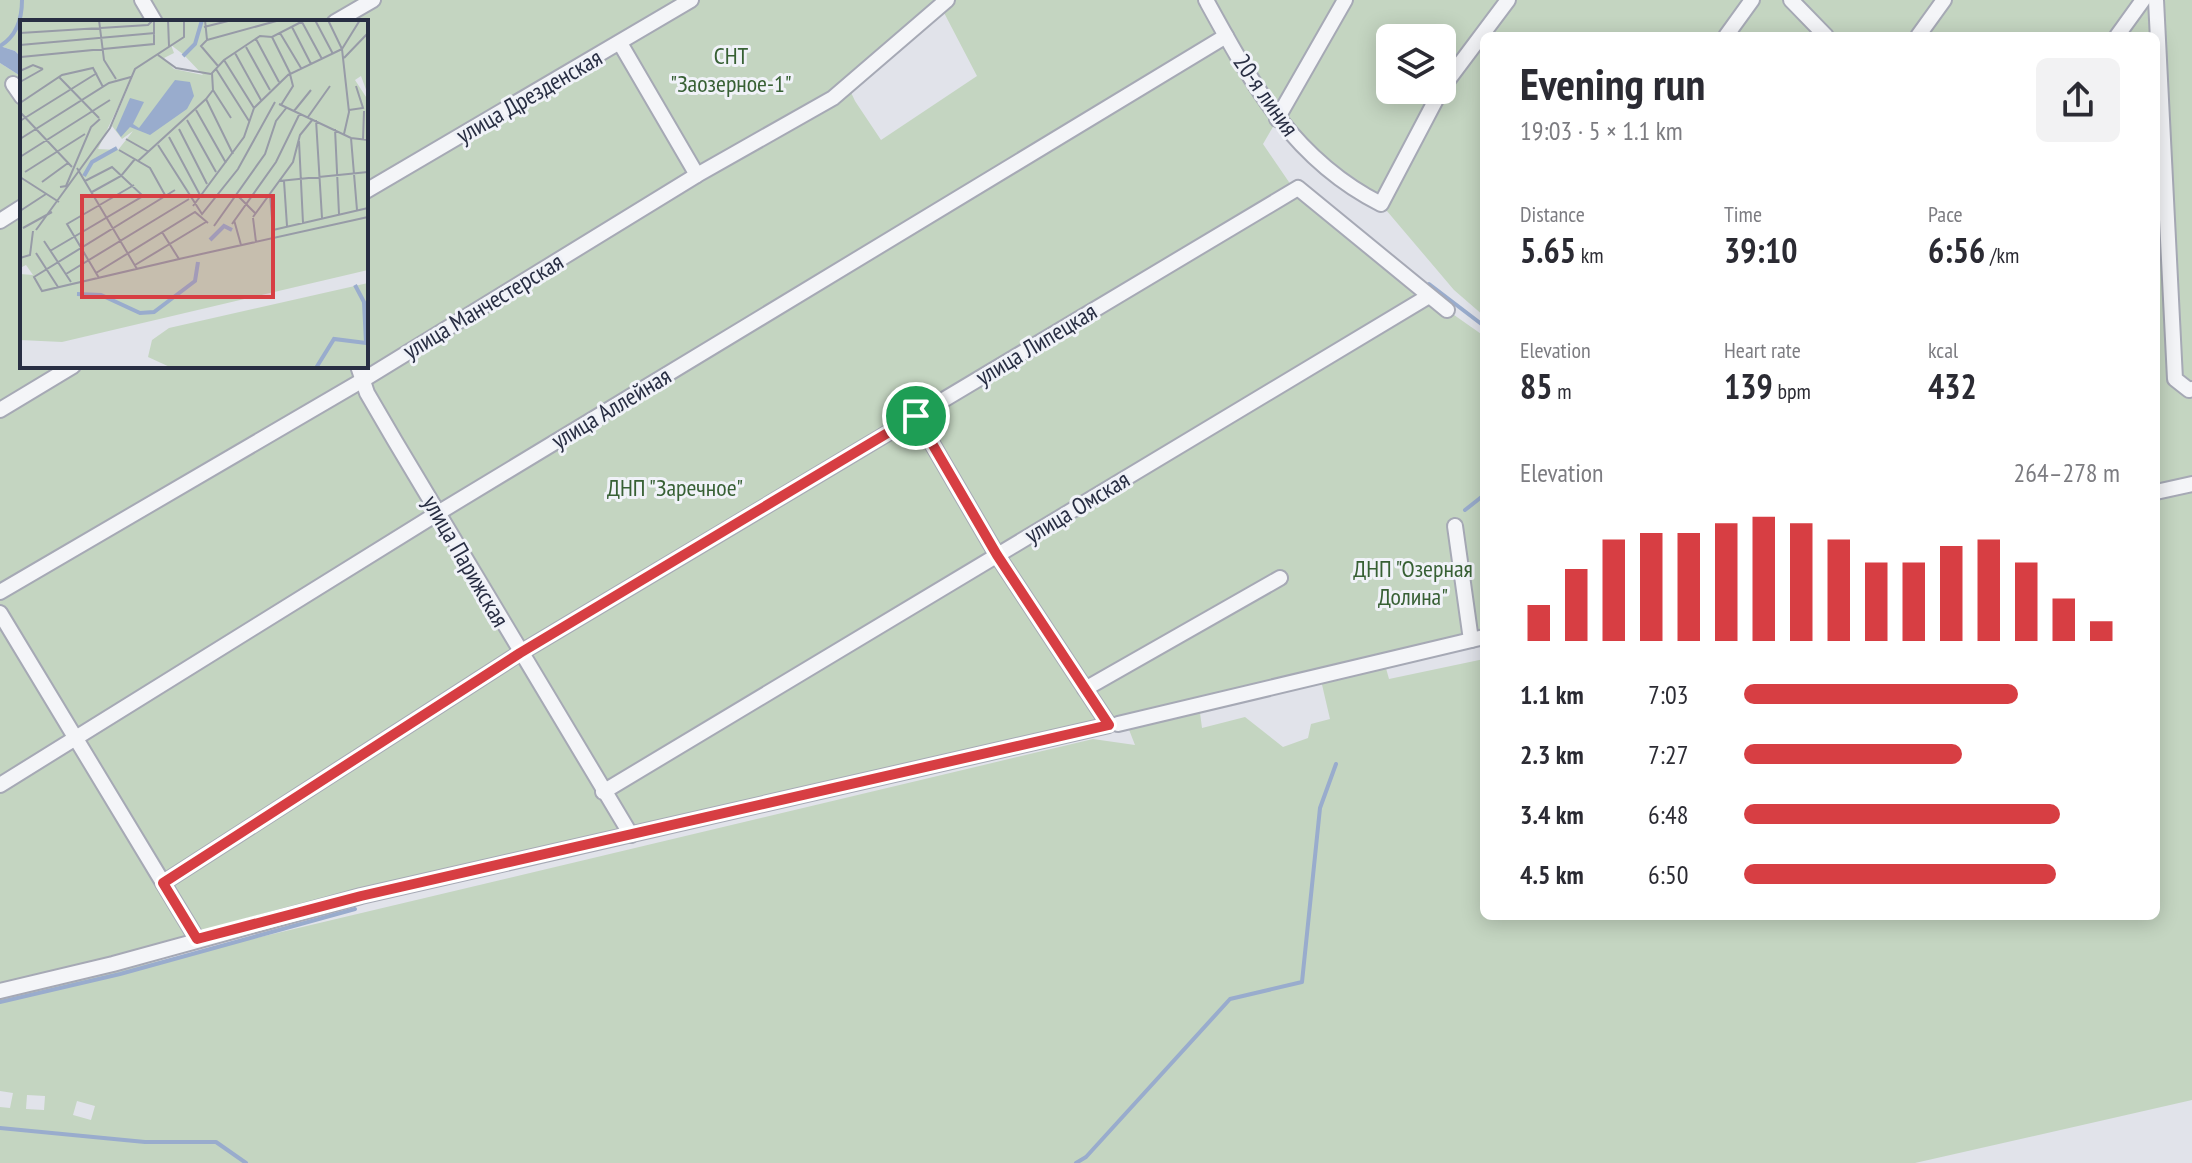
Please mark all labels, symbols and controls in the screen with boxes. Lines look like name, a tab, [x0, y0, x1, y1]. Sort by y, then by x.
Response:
inset map	[20, 20, 368, 368]
map controls	[1376, 24, 1456, 104]
button: layers	[1376, 24, 1456, 104]
park label: СНТ "Заозерное-1"	[670, 40, 792, 99]
street label: улица Дрезденская	[451, 42, 607, 150]
street label: 20-я линия	[1226, 48, 1306, 142]
text: Evening run	[1520, 55, 1705, 112]
button: share	[2036, 58, 2120, 142]
text: 19:03 · 5 × 1.1 km	[1520, 114, 1683, 147]
text: Distance	[1520, 200, 1585, 228]
text: Time	[1724, 200, 1762, 228]
text: Pace	[1928, 200, 1963, 228]
text: 5.65	[1520, 228, 1576, 272]
text: 39:10	[1724, 228, 1798, 272]
text: 6:56	[1928, 228, 1985, 272]
text: km	[1576, 241, 1604, 269]
text: /km	[1985, 241, 2019, 269]
street label: улица Манчестерская	[397, 246, 569, 366]
street label: улица Липецкая	[970, 296, 1102, 392]
text: Elevation	[1520, 336, 1591, 364]
text: Heart rate	[1724, 336, 1801, 364]
text: kcal	[1928, 336, 1958, 364]
street label: улица Аллейная	[546, 360, 676, 456]
text: 85	[1520, 364, 1553, 408]
text: 139	[1724, 364, 1773, 408]
text: 432	[1928, 364, 1977, 408]
text: m	[1553, 377, 1572, 405]
text: bpm	[1773, 377, 1811, 405]
pin	[882, 382, 950, 450]
icon: arrive	[894, 394, 938, 438]
text: Elevation	[1520, 456, 1603, 489]
text: 264–278 m	[2014, 456, 2120, 489]
street label: улица Омская	[1019, 464, 1135, 550]
park label: ДНП "Заречное"	[607, 472, 743, 503]
street label: улица Парижская	[416, 490, 516, 632]
park label: ДНП "Озерная Долина"	[1353, 553, 1473, 612]
text: 1.1 km	[1520, 678, 1584, 711]
text: 7:03	[1648, 678, 1688, 711]
text: 2.3 km	[1520, 738, 1584, 771]
text: 7:27	[1648, 738, 1688, 771]
text: 3.4 km	[1520, 798, 1584, 831]
text: 6:48	[1648, 798, 1688, 831]
text: 4.5 km	[1520, 858, 1584, 891]
text: 6:50	[1648, 858, 1688, 891]

